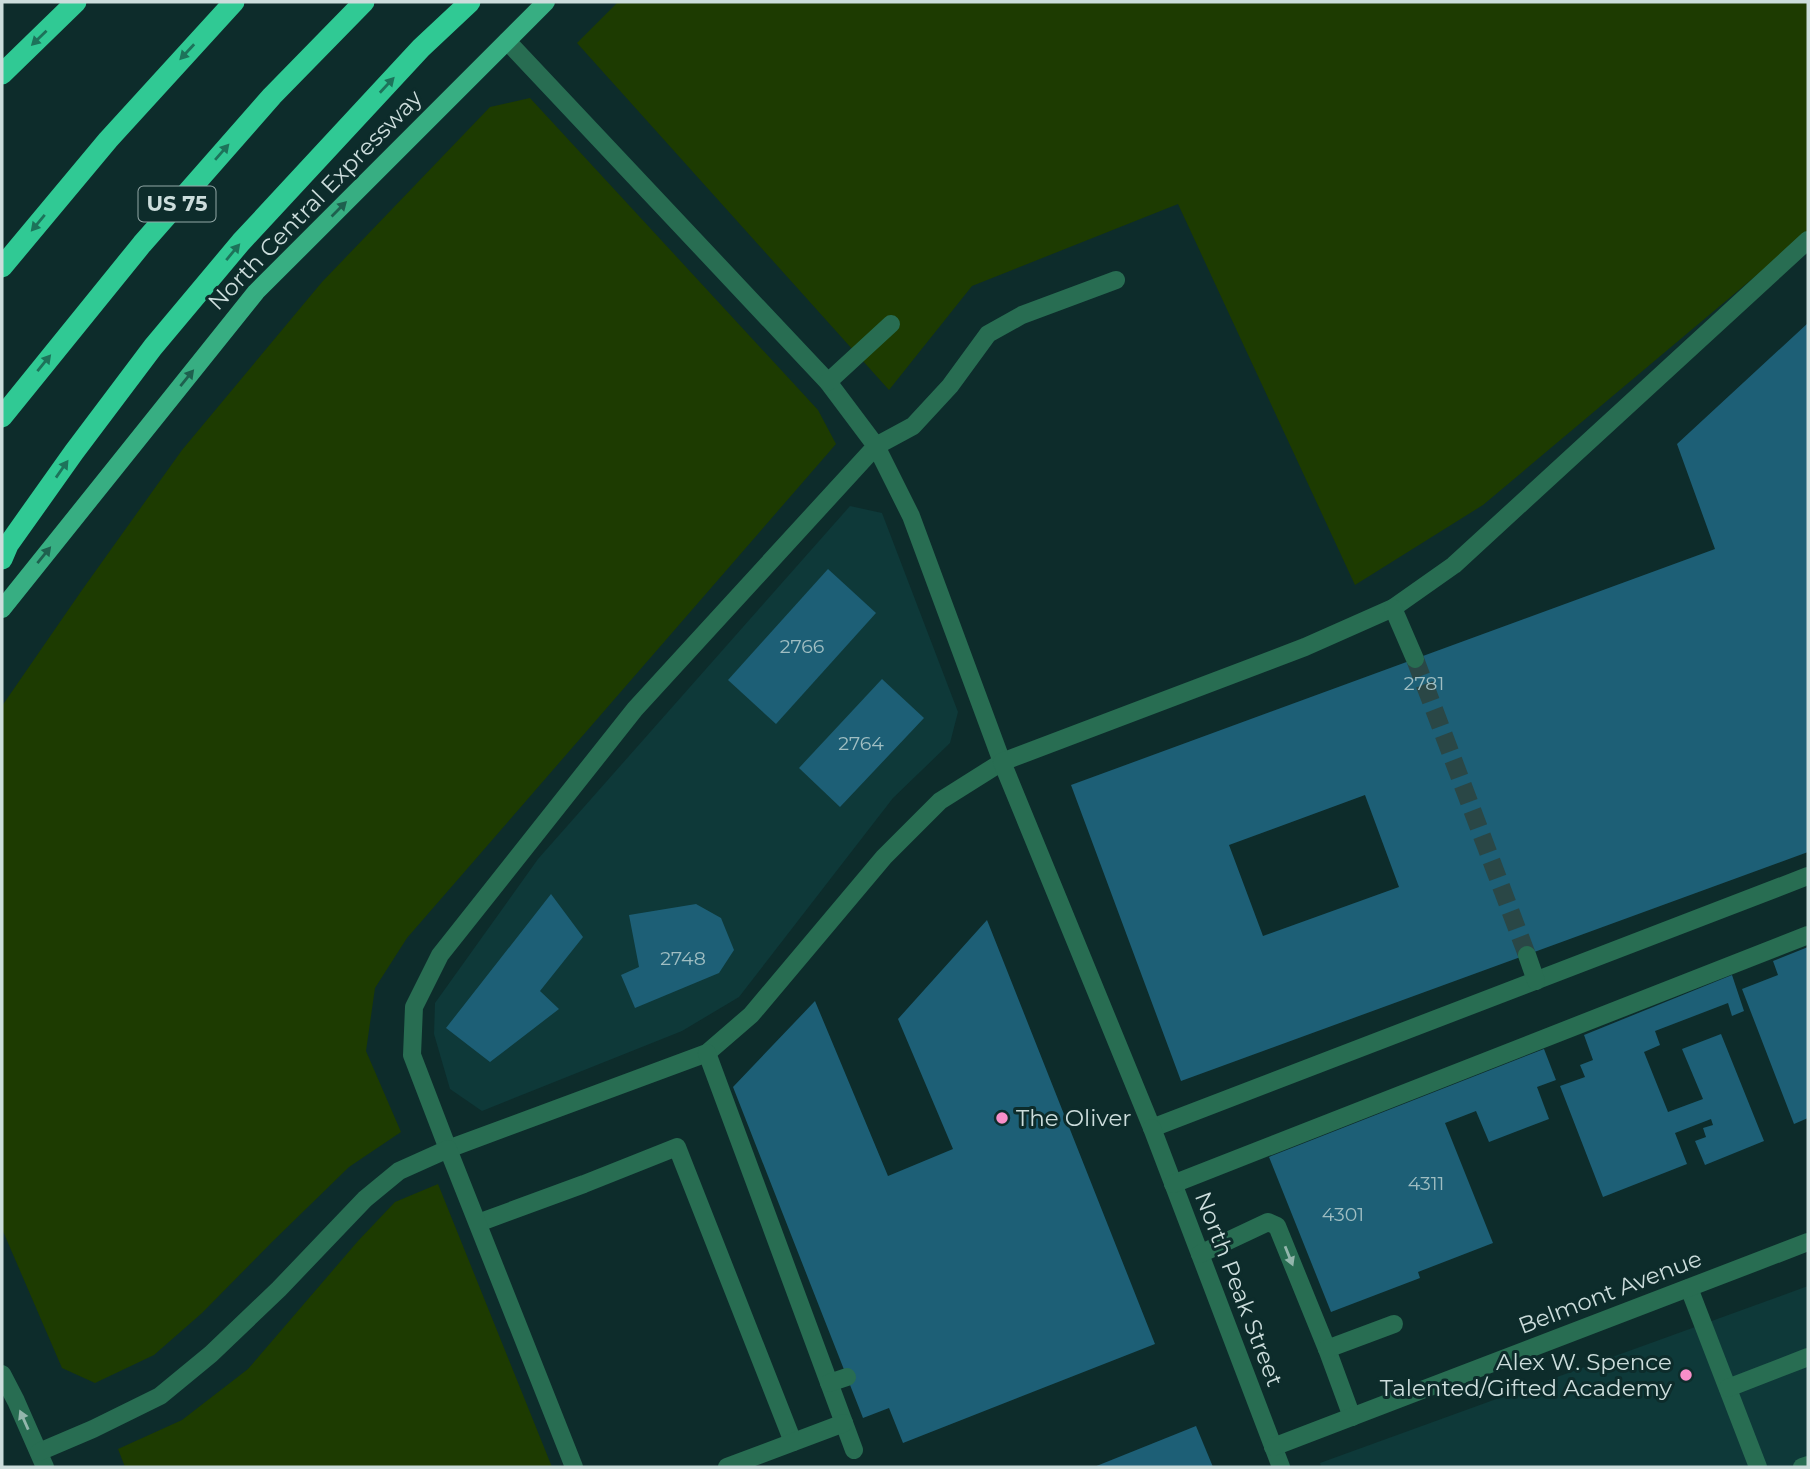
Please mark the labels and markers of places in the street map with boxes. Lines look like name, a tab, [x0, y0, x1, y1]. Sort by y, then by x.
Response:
place label: The Oliver	[1016, 1104, 1132, 1132]
marker: The Oliver	[994, 1110, 1010, 1126]
place label: Alex W. Spence Talented/Gifted Academy	[1380, 1348, 1673, 1402]
marker: Alex W. Spence Talented/Gifted Academy	[1678, 1367, 1694, 1383]

